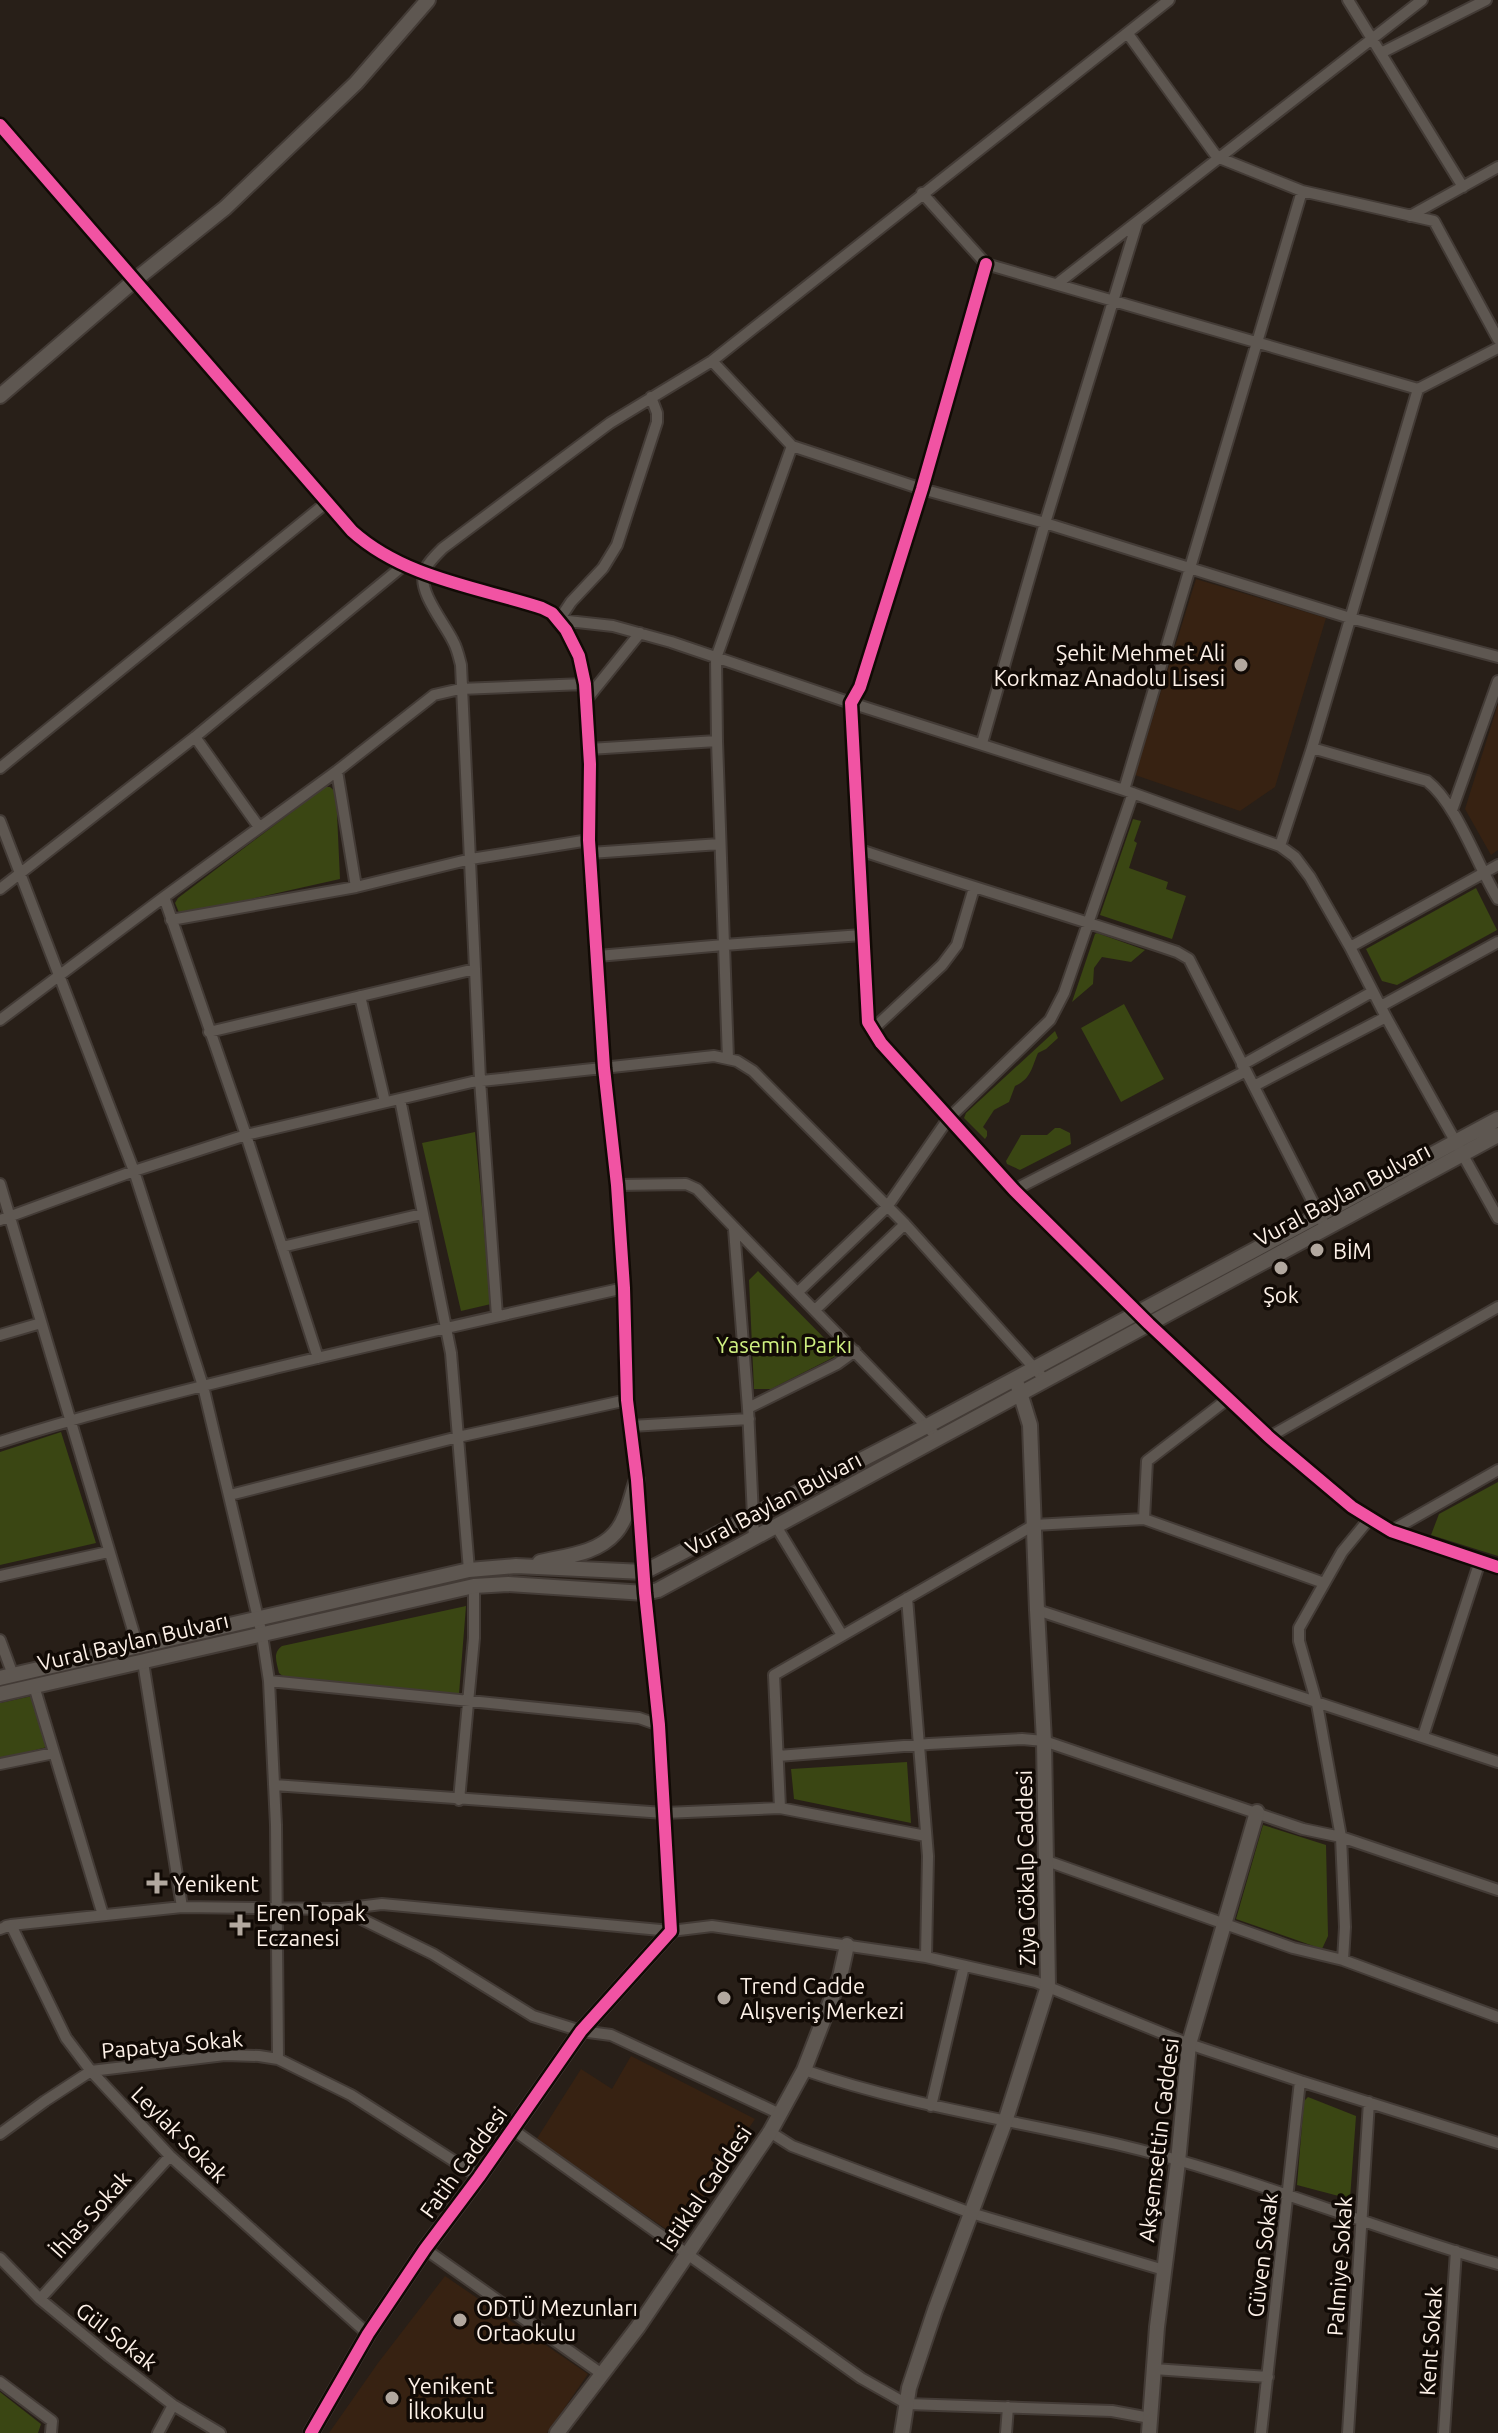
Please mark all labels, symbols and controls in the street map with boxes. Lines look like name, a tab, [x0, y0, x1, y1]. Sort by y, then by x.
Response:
place label: Şehit Mehmet Ali Korkmaz Anadolu Lisesi	[994, 640, 1225, 690]
marker: Şehit Mehmet Ali Korkmaz Anadolu Lisesi	[1232, 656, 1250, 674]
street label: Vural Baylan Bulvarı	[1250, 1137, 1434, 1251]
place label: BİM	[1333, 1238, 1372, 1263]
marker: BİM	[1308, 1241, 1326, 1259]
marker: Şok	[1272, 1259, 1290, 1277]
place label: Şok	[1263, 1282, 1299, 1307]
park label: Yasemin Parkı	[716, 1332, 852, 1357]
street label: Vural Baylan Bulvarı	[681, 1446, 865, 1560]
street label: Vural Baylan Bulvarı	[35, 1607, 231, 1675]
street label: Ziya Gökalp Caddesi	[1011, 1770, 1039, 1966]
place label: Yenikent	[173, 1871, 259, 1896]
marker: Yenikent	[148, 1874, 166, 1892]
place label: Eren Topak Eczanesi	[256, 1900, 366, 1950]
marker: Eren Topak Eczanesi	[231, 1916, 249, 1934]
place label: Trend Cadde Alışveriş Merkezi	[740, 1973, 904, 2023]
marker: Trend Cadde Alışveriş Merkezi	[715, 1989, 733, 2007]
street label: Papatya Sokak	[100, 2025, 244, 2063]
street label: Akşemsettin Caddesi	[1133, 2036, 1183, 2244]
street label: Leylak Sokak	[127, 2081, 233, 2187]
street label: Fatih Caddesi	[414, 2102, 512, 2222]
street label: İstiklal Caddesi	[654, 2121, 756, 2255]
street label: İhlas Sokak	[45, 2166, 135, 2262]
street label: Güven Sokak	[1242, 2191, 1282, 2319]
street label: Palmiye Sokak	[1322, 2195, 1356, 2337]
street label: Kent Sokak	[1414, 2286, 1446, 2396]
place label: ODTÜ Mezunları Ortaokulu	[476, 2295, 638, 2345]
street label: Gül Sokak	[72, 2297, 162, 2375]
marker: ODTÜ Mezunları Ortaokulu	[451, 2311, 469, 2329]
place label: Yenikent İlkokulu	[408, 2373, 494, 2423]
marker: Yenikent İlkokulu	[383, 2389, 401, 2407]

